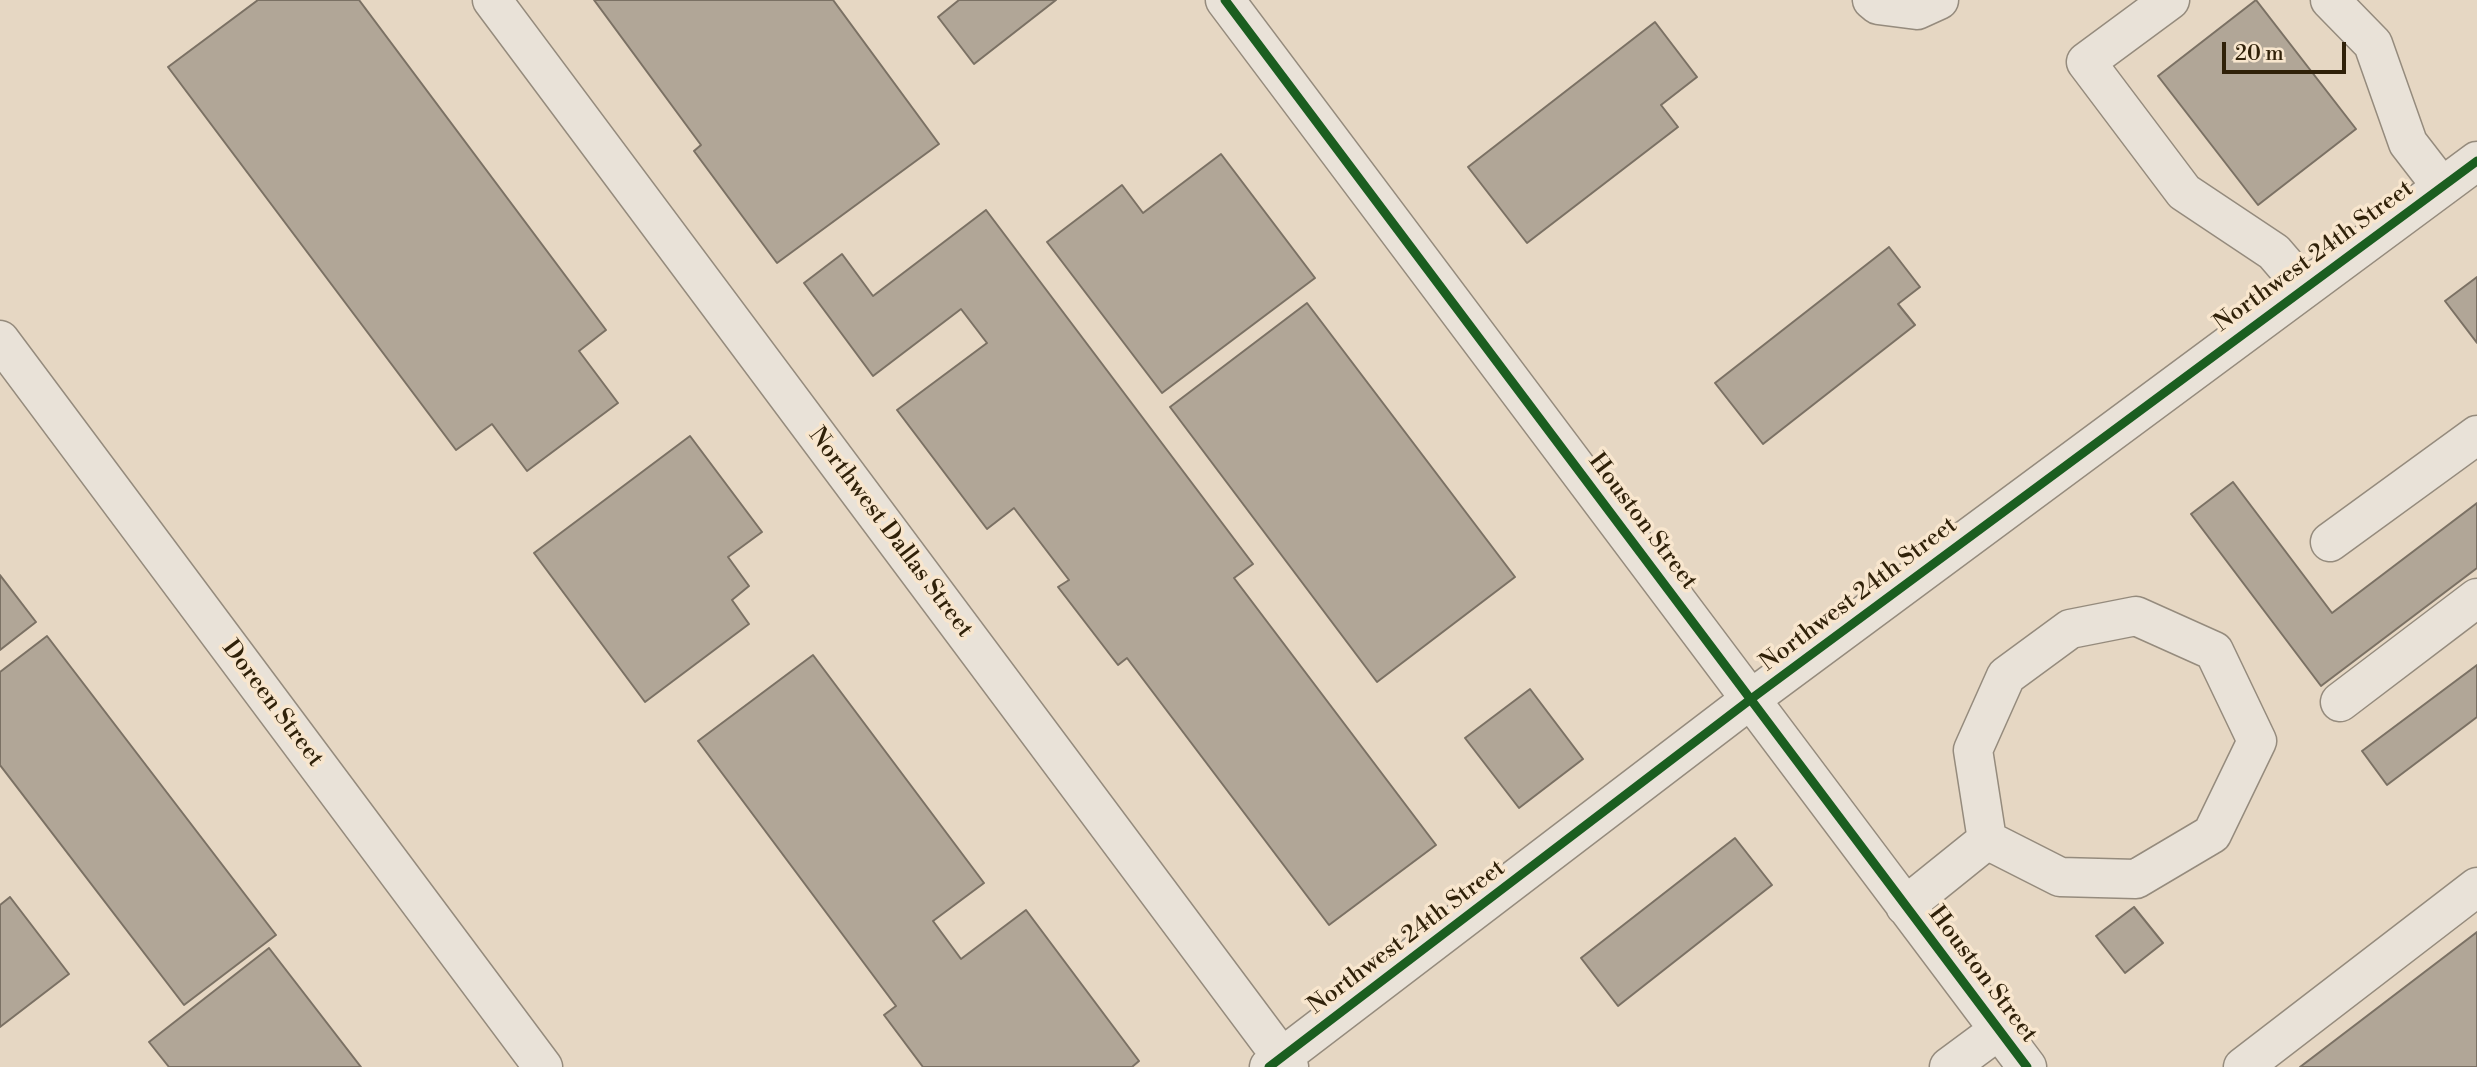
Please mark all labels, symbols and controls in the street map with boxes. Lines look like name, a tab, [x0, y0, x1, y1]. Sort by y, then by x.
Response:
scale bar	[2225, 28, 2349, 72]
text: 20 m	[2235, 41, 2284, 67]
street label: Northwest 24th Street	[2209, 175, 2419, 339]
street label: Northwest Dallas Street	[802, 422, 978, 644]
street label: Houston Street	[1581, 448, 1703, 596]
street label: Northwest 24th Street	[1755, 512, 1963, 678]
street label: Doreen Street	[215, 635, 329, 773]
street label: Northwest 24th Street	[1303, 855, 1511, 1021]
street label: Houston Street	[1921, 901, 2043, 1049]

